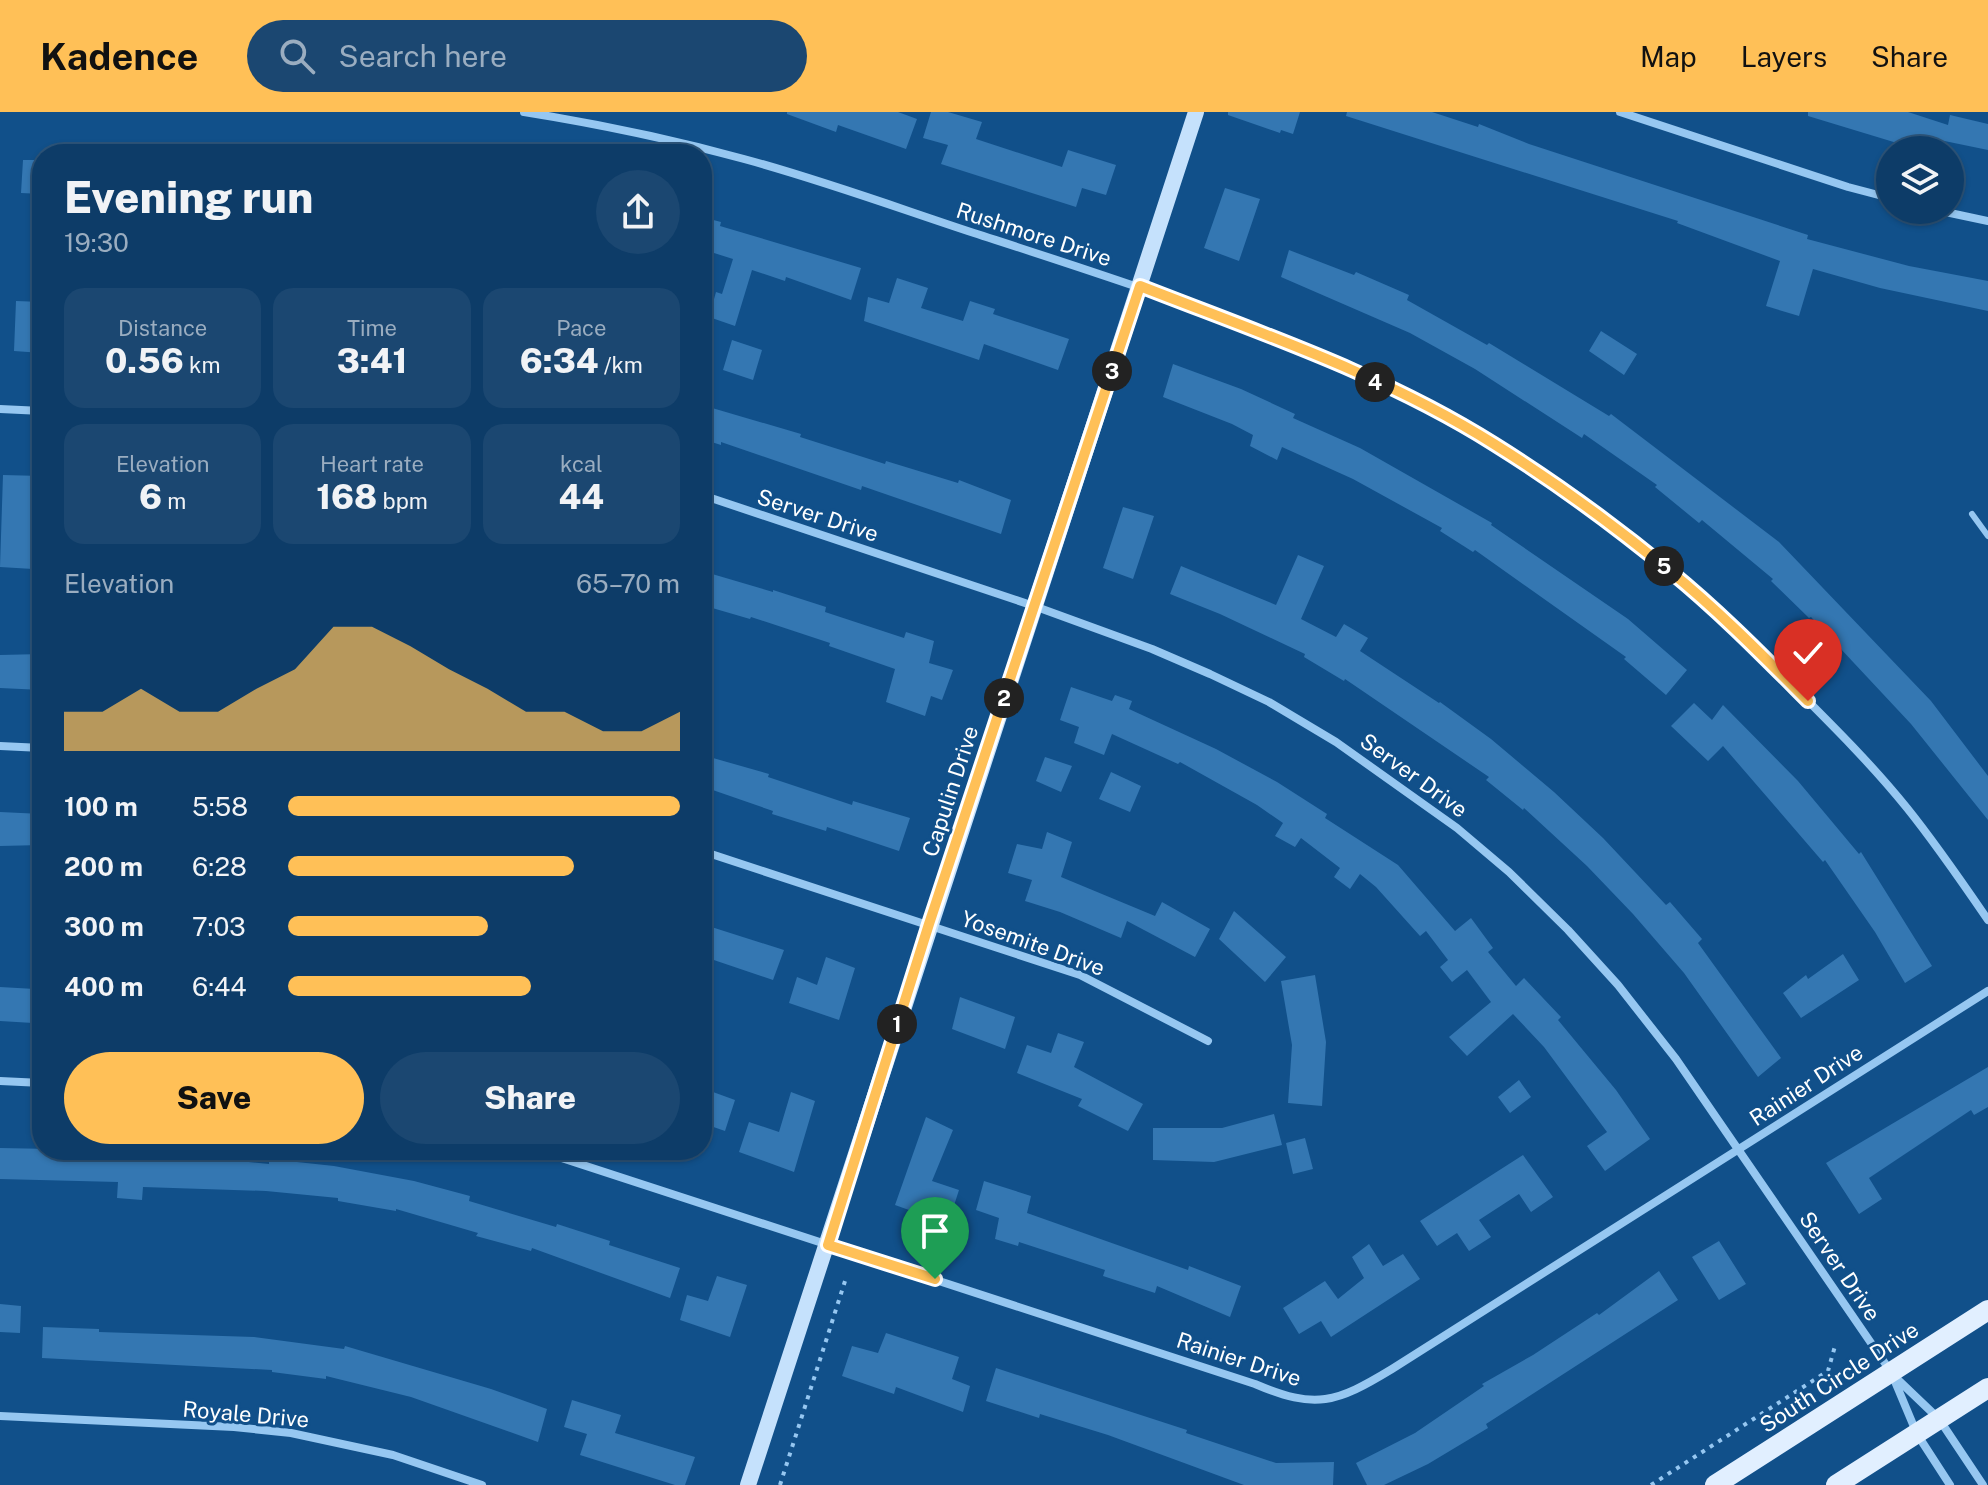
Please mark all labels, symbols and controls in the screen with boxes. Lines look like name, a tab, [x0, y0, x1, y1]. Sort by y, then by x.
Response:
search box	[247, 20, 807, 92]
text: Kadence	[40, 34, 199, 79]
icon: search	[275, 34, 319, 78]
text: Search here	[339, 38, 507, 74]
text: Map	[1640, 40, 1697, 73]
text: Layers	[1741, 40, 1827, 73]
text: Share	[1871, 40, 1948, 73]
map controls	[1876, 136, 1964, 224]
button: layers	[1876, 136, 1964, 224]
button: share	[596, 170, 680, 254]
text: Evening run	[64, 171, 313, 223]
street label: Rushmore Drive	[953, 197, 1115, 271]
text: 19:30	[64, 227, 129, 258]
text: Distance	[118, 315, 207, 341]
text: Time	[347, 315, 397, 341]
text: Pace	[556, 315, 606, 341]
text: 0.56	[105, 341, 184, 381]
text: 3:41	[337, 341, 407, 381]
text: 6:34	[520, 341, 598, 381]
pin: 3	[1092, 351, 1132, 391]
text: km	[184, 352, 220, 378]
text: /km	[598, 352, 643, 378]
text: 3	[1105, 358, 1119, 384]
pin: 4	[1355, 362, 1395, 402]
text: 4	[1368, 369, 1382, 395]
text: Elevation	[116, 451, 209, 477]
text: Heart rate	[320, 451, 424, 477]
text: kcal	[560, 451, 603, 477]
text: 6	[139, 477, 162, 517]
text: 168	[316, 477, 377, 517]
text: 44	[559, 477, 604, 517]
street label: Server Drive	[754, 483, 882, 547]
text: m	[162, 488, 186, 514]
text: bpm	[377, 488, 428, 514]
pin: 5	[1644, 546, 1684, 586]
text: 5	[1657, 553, 1671, 579]
text: Elevation	[64, 568, 174, 599]
text: 65–70 m	[576, 568, 680, 599]
pin	[1774, 619, 1842, 701]
icon: check	[1786, 631, 1830, 675]
pin: 2	[984, 678, 1024, 718]
text: 2	[997, 685, 1011, 711]
street label: Capulin Drive	[917, 722, 983, 860]
street label: Server Drive	[1355, 727, 1473, 823]
text: 100 m	[64, 791, 138, 822]
text: 5:58	[192, 791, 248, 822]
text: 200 m	[64, 851, 143, 882]
text: 6:28	[192, 851, 247, 882]
street label: Yosemite Drive	[958, 905, 1108, 981]
text: 300 m	[64, 911, 144, 942]
text: 7:03	[192, 911, 246, 942]
text: 400 m	[64, 971, 144, 1002]
text: 6:44	[192, 971, 247, 1002]
pin: 1	[877, 1004, 917, 1044]
text: 1	[892, 1011, 902, 1037]
street label: Rainier Drive	[1745, 1039, 1867, 1131]
button: Save	[64, 1052, 364, 1144]
button: Share	[380, 1052, 680, 1144]
pin	[901, 1197, 969, 1279]
street label: Server Drive	[1794, 1206, 1886, 1326]
icon: arrive	[913, 1209, 957, 1253]
street label: South Circle Drive	[1755, 1316, 1923, 1438]
street label: Rainier Drive	[1173, 1327, 1305, 1391]
street label: Royale Drive	[182, 1396, 310, 1432]

